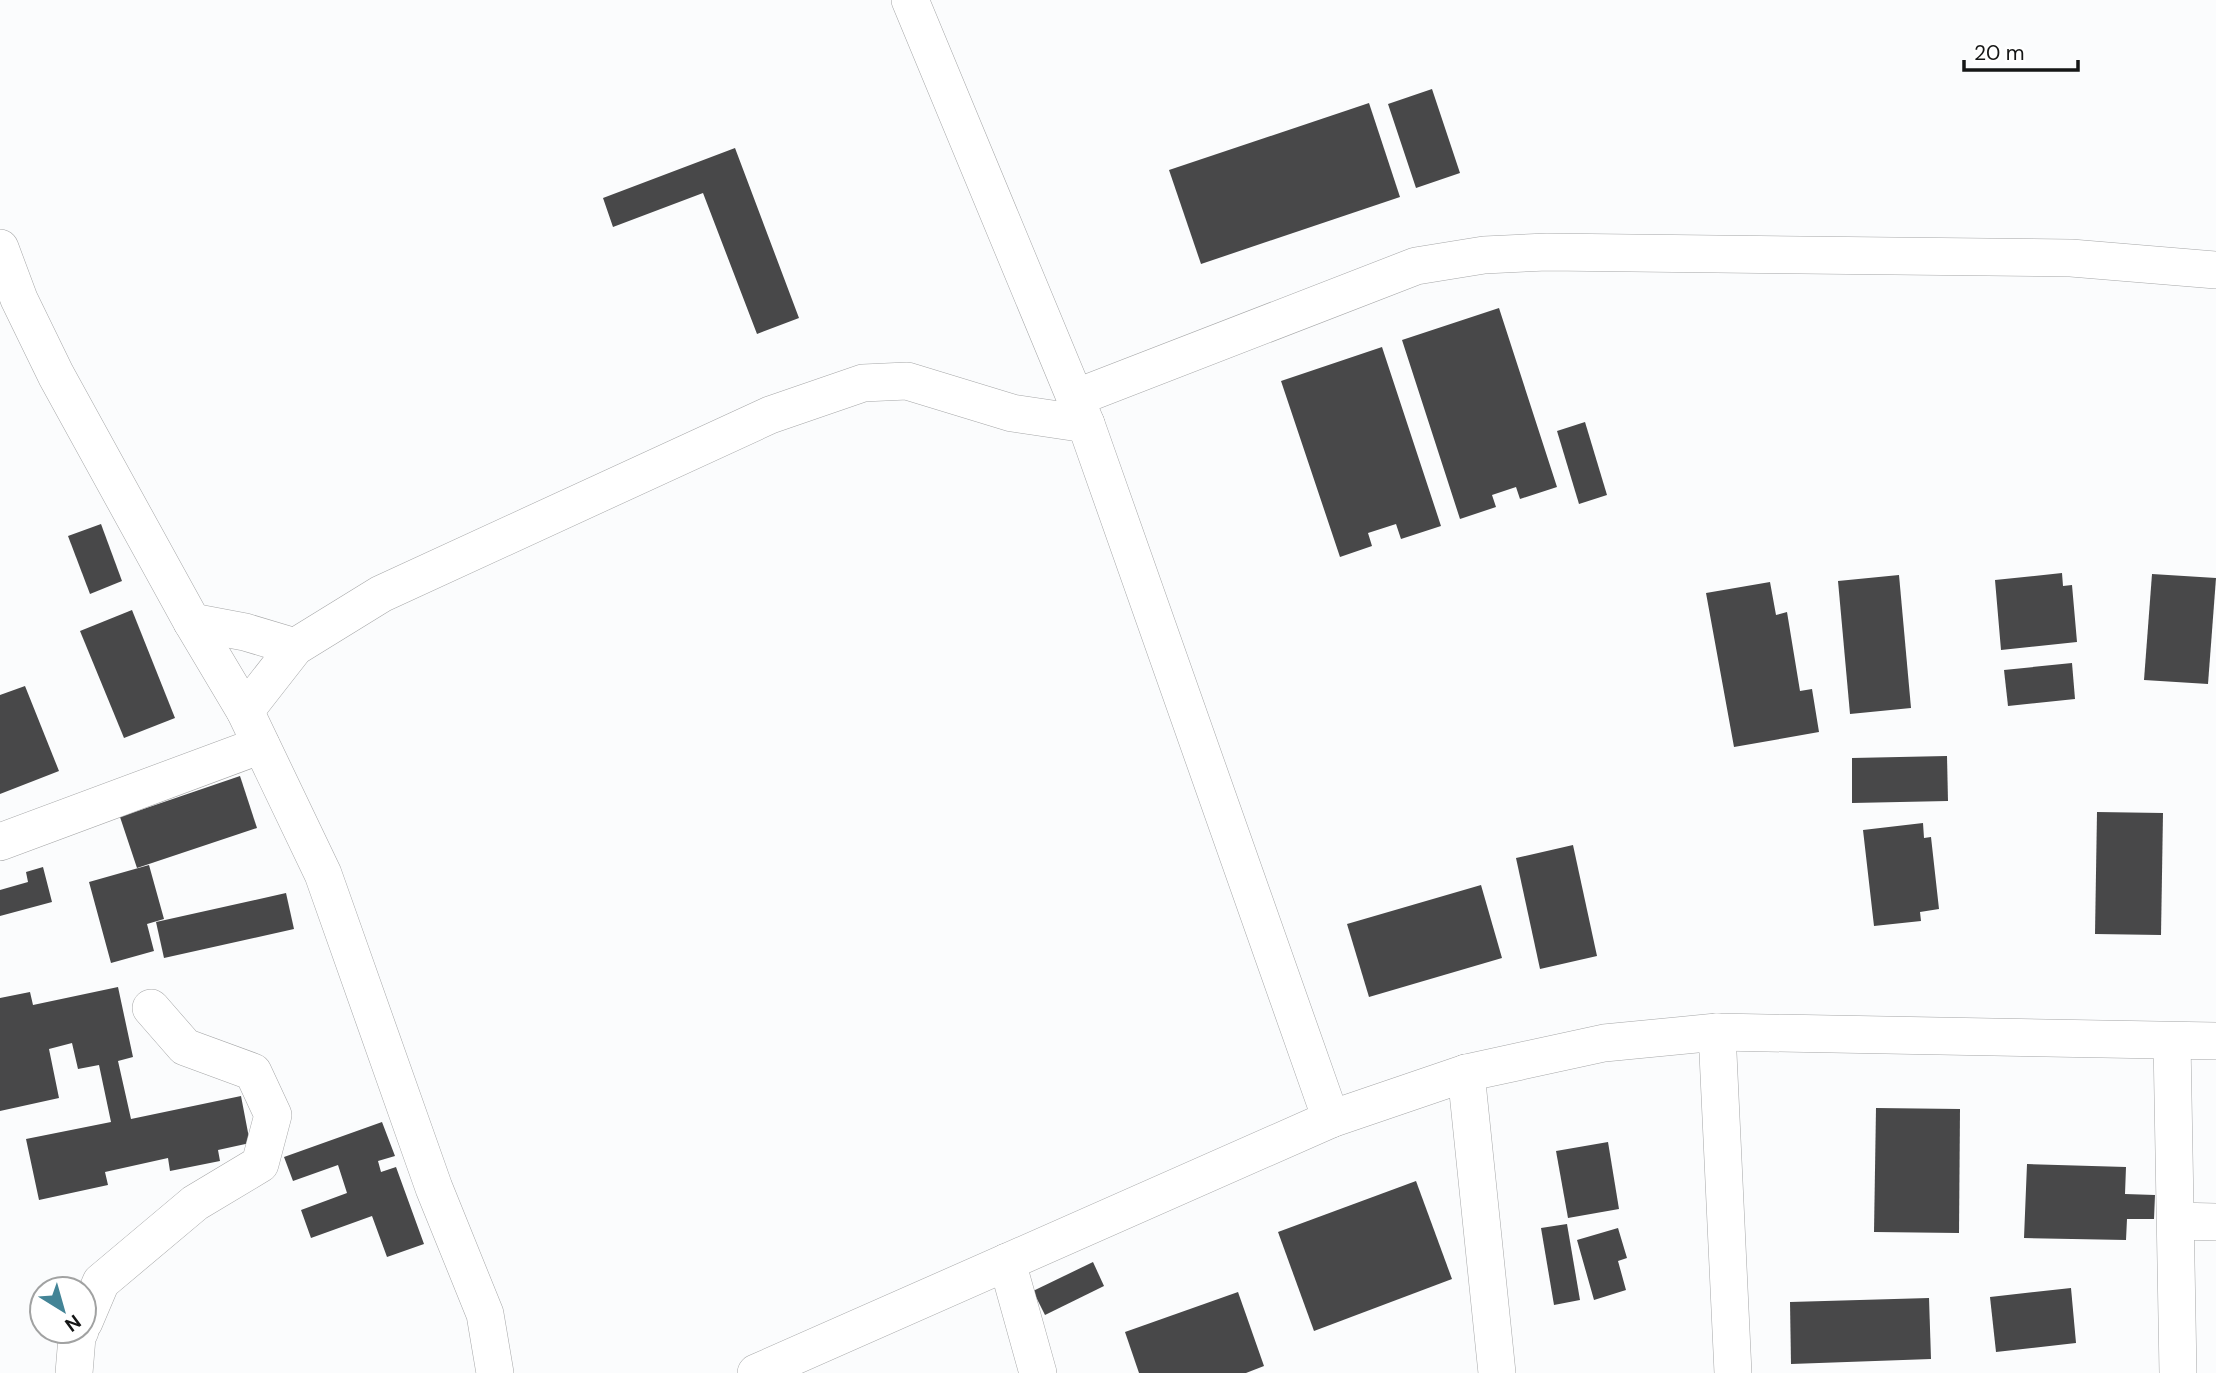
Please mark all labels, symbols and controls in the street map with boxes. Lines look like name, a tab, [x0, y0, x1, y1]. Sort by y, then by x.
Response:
scale bar	[1964, 28, 2078, 72]
text: 20 m	[1974, 39, 2025, 67]
north arrow	[28, 1275, 98, 1345]
text: N	[60, 1309, 86, 1337]

